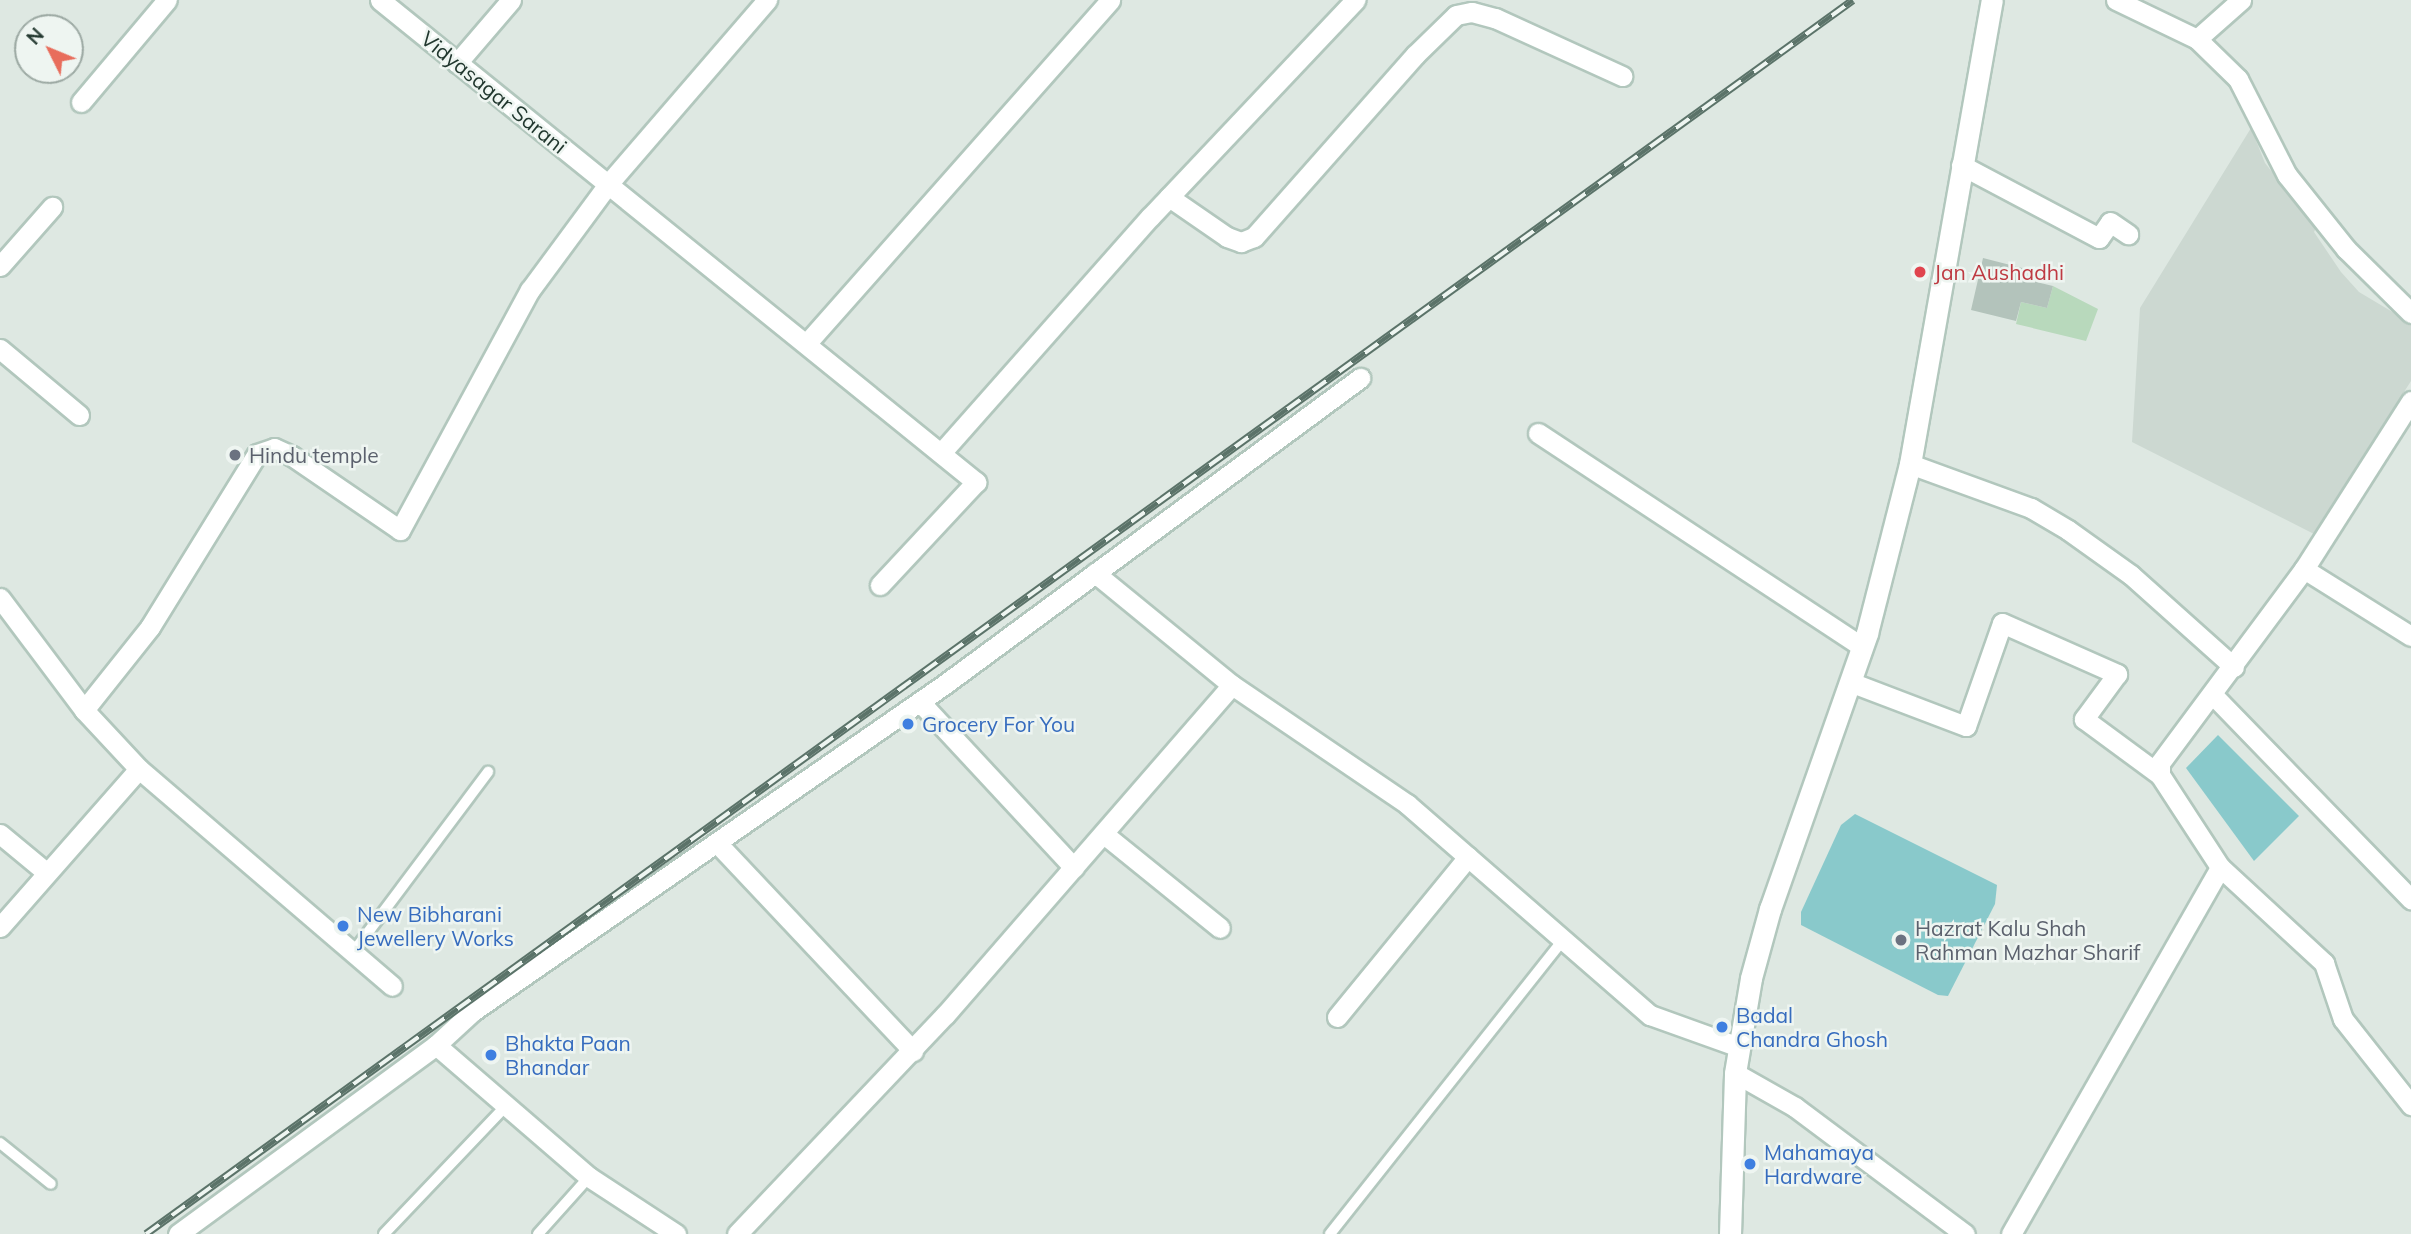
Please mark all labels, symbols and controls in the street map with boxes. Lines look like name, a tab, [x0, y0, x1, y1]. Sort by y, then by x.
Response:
north arrow	[14, 14, 84, 84]
text: N	[21, 23, 49, 49]
street label: Vidyasagar Sarani	[416, 25, 572, 159]
place label: Jan Aushadhi	[1934, 259, 2064, 285]
marker: Jan Aushadhi	[1912, 264, 1928, 280]
place label: Hindu temple	[249, 442, 379, 468]
marker: Hindu temple	[227, 447, 243, 463]
place label: Grocery For You	[922, 711, 1075, 737]
marker: Grocery For You	[900, 716, 916, 732]
place label: New Bibharani Jewellery Works	[357, 901, 514, 951]
place label: Hazrat Kalu Shah Rahman Mazhar Sharif	[1915, 915, 2140, 965]
marker: New Bibharani Jewellery Works	[335, 918, 351, 934]
marker: Hazrat Kalu Shah Rahman Mazhar Sharif	[1893, 932, 1909, 948]
place label: Badal Chandra Ghosh	[1736, 1002, 1888, 1052]
marker: Badal Chandra Ghosh	[1714, 1019, 1730, 1035]
place label: Bhakta Paan Bhandar	[505, 1030, 631, 1080]
marker: Bhakta Paan Bhandar	[483, 1047, 499, 1063]
place label: Mahamaya Hardware	[1764, 1139, 1874, 1189]
marker: Mahamaya Hardware	[1742, 1156, 1758, 1172]

